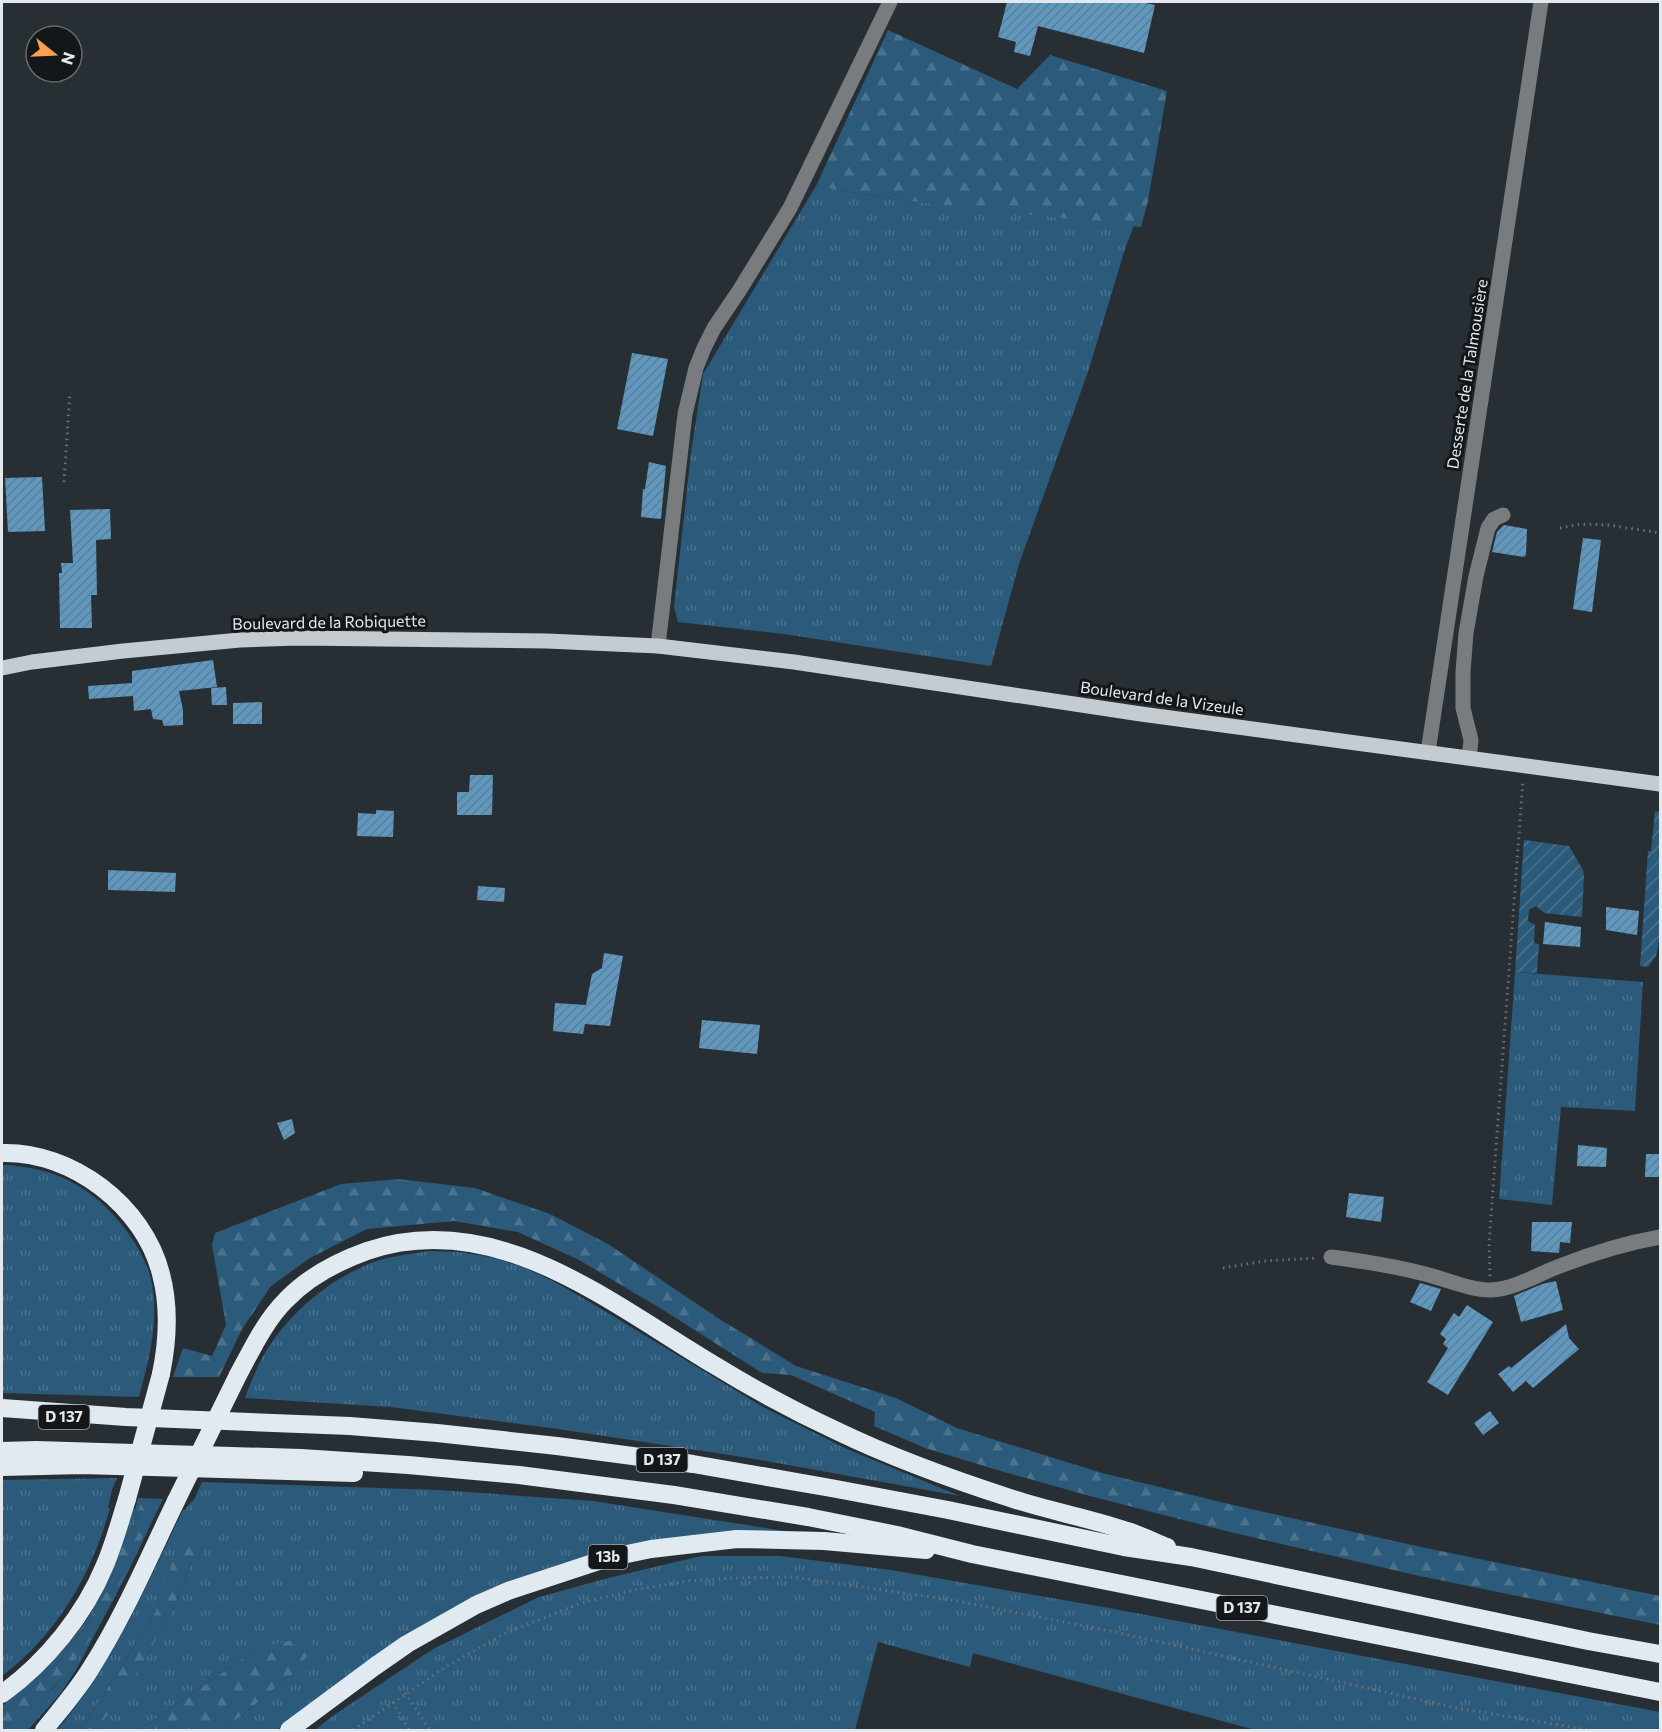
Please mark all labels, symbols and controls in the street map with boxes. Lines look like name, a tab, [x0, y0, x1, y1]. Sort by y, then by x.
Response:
north arrow	[24, 24, 84, 84]
text: N	[58, 50, 80, 67]
street label: Desserte de la Talmousière	[1442, 278, 1491, 470]
street label: Boulevard de la Robiquette	[232, 610, 426, 633]
street label: Boulevard de la Vizeule	[1079, 677, 1245, 718]
road number: D 137	[38, 1405, 90, 1429]
road number: D 137	[636, 1448, 688, 1472]
road number: 13b	[588, 1545, 628, 1569]
road number: D 137	[1216, 1596, 1268, 1620]

